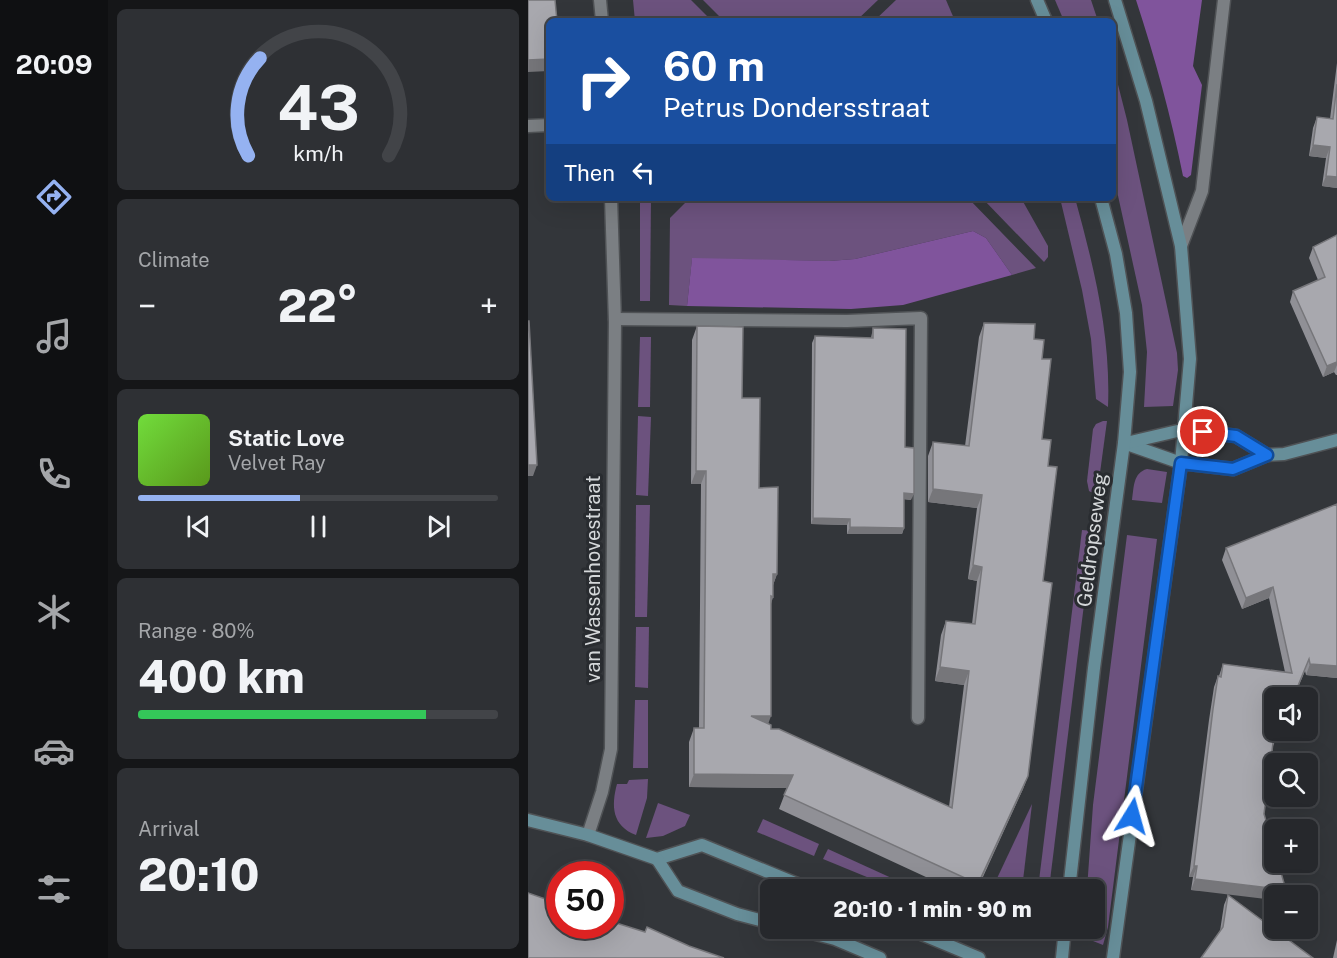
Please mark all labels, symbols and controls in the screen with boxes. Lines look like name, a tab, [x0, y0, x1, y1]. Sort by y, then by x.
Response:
text: 60 m	[663, 41, 765, 90]
icon: right	[564, 42, 642, 120]
text: 20:09	[16, 48, 92, 80]
text: 43	[277, 72, 359, 145]
text: Petrus Dondersstraat	[663, 91, 930, 123]
text: km/h	[293, 142, 343, 167]
icon: left	[627, 156, 660, 189]
text: Then	[564, 160, 615, 186]
icon: directions	[33, 176, 75, 218]
text: Climate	[138, 248, 210, 272]
text: 22°	[278, 279, 358, 332]
text: −	[138, 287, 156, 325]
text: +	[480, 287, 498, 325]
icon: music	[33, 315, 75, 357]
pin	[1177, 406, 1228, 457]
icon: arrive	[1186, 415, 1219, 448]
text: Static Love	[228, 425, 345, 451]
text: Velvet Ray	[228, 451, 326, 475]
icon: phone	[33, 453, 75, 495]
street label: Geldropseweg	[1072, 472, 1112, 608]
street label: van Wassenhovestraat	[581, 475, 605, 683]
icon: previous	[182, 510, 215, 543]
icon: pause	[302, 510, 335, 543]
icon: next	[422, 510, 455, 543]
icon: climate	[33, 591, 75, 633]
text: Range · 80%	[138, 619, 255, 643]
text: 400 km	[138, 650, 305, 703]
map controls	[1264, 687, 1318, 939]
button: sound	[1264, 687, 1318, 741]
icon: car	[33, 730, 75, 772]
button: search	[1264, 753, 1318, 807]
position arrow	[1100, 784, 1164, 848]
text: Arrival	[138, 817, 200, 841]
button: +	[1264, 819, 1318, 873]
text: 20:10	[138, 848, 259, 901]
speed limit sign: 50	[546, 861, 624, 939]
icon: filters	[33, 868, 75, 910]
button: −	[1264, 885, 1318, 939]
text: 20:10 · 1 min · 90 m	[833, 896, 1032, 922]

